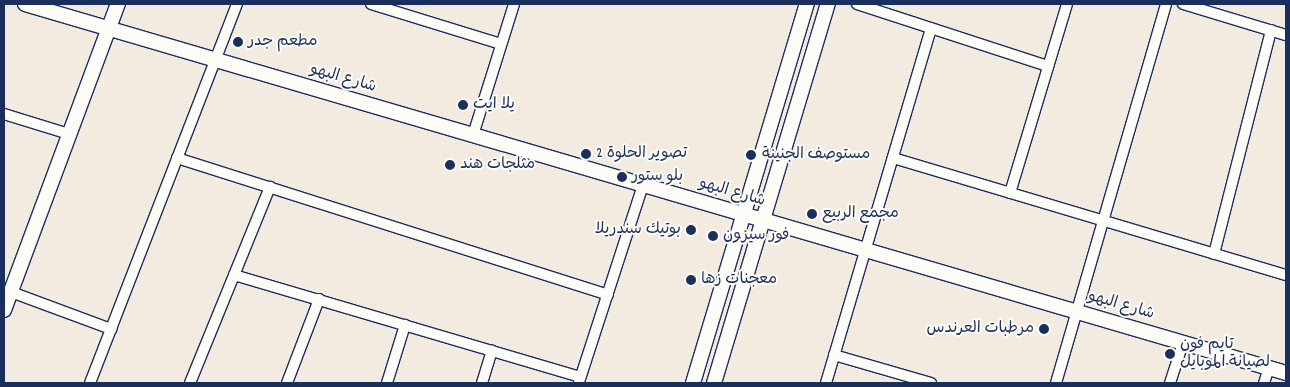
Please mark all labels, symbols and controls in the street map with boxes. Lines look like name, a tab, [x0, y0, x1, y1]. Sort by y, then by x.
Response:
place label: مطعم جدر	[248, 32, 317, 52]
marker: مطعم جدر	[232, 36, 244, 48]
street label: شارع البهو	[308, 60, 378, 98]
place label: يلا ايت	[473, 95, 515, 115]
marker: يلا ايت	[457, 99, 469, 111]
place label: تصوير الحلوة 2	[596, 144, 687, 164]
place label: مستوصف الجنينة	[762, 145, 870, 165]
marker: تصوير الحلوة 2	[580, 148, 592, 160]
marker: مستوصف الجنينة	[744, 148, 758, 162]
place label: مثلجات هند	[460, 155, 535, 175]
marker: مثلجات هند	[444, 159, 456, 171]
place label: بلو ستور	[632, 167, 683, 187]
marker: بلو ستور	[616, 171, 628, 183]
street label: شارع البهو	[697, 174, 767, 212]
place label: مجمع الربيع	[822, 204, 899, 224]
marker: مجمع الربيع	[806, 208, 818, 220]
place label: بوتيك سندريلا	[595, 220, 681, 240]
marker: بوتيك سندريلا	[685, 224, 697, 236]
place label: فور سيزون	[723, 226, 789, 246]
marker: فور سيزون	[707, 230, 719, 242]
place label: معجنات زها	[701, 270, 777, 290]
marker: معجنات زها	[685, 274, 697, 286]
street label: شارع البهو	[1086, 287, 1156, 325]
place label: مرطبات العرندس	[927, 319, 1034, 339]
marker: مرطبات العرندس	[1038, 323, 1050, 335]
place label: تايم فون لصيانة الموبايل	[1180, 335, 1270, 373]
marker: تايم فون لصيانة الموبايل	[1164, 348, 1176, 360]

